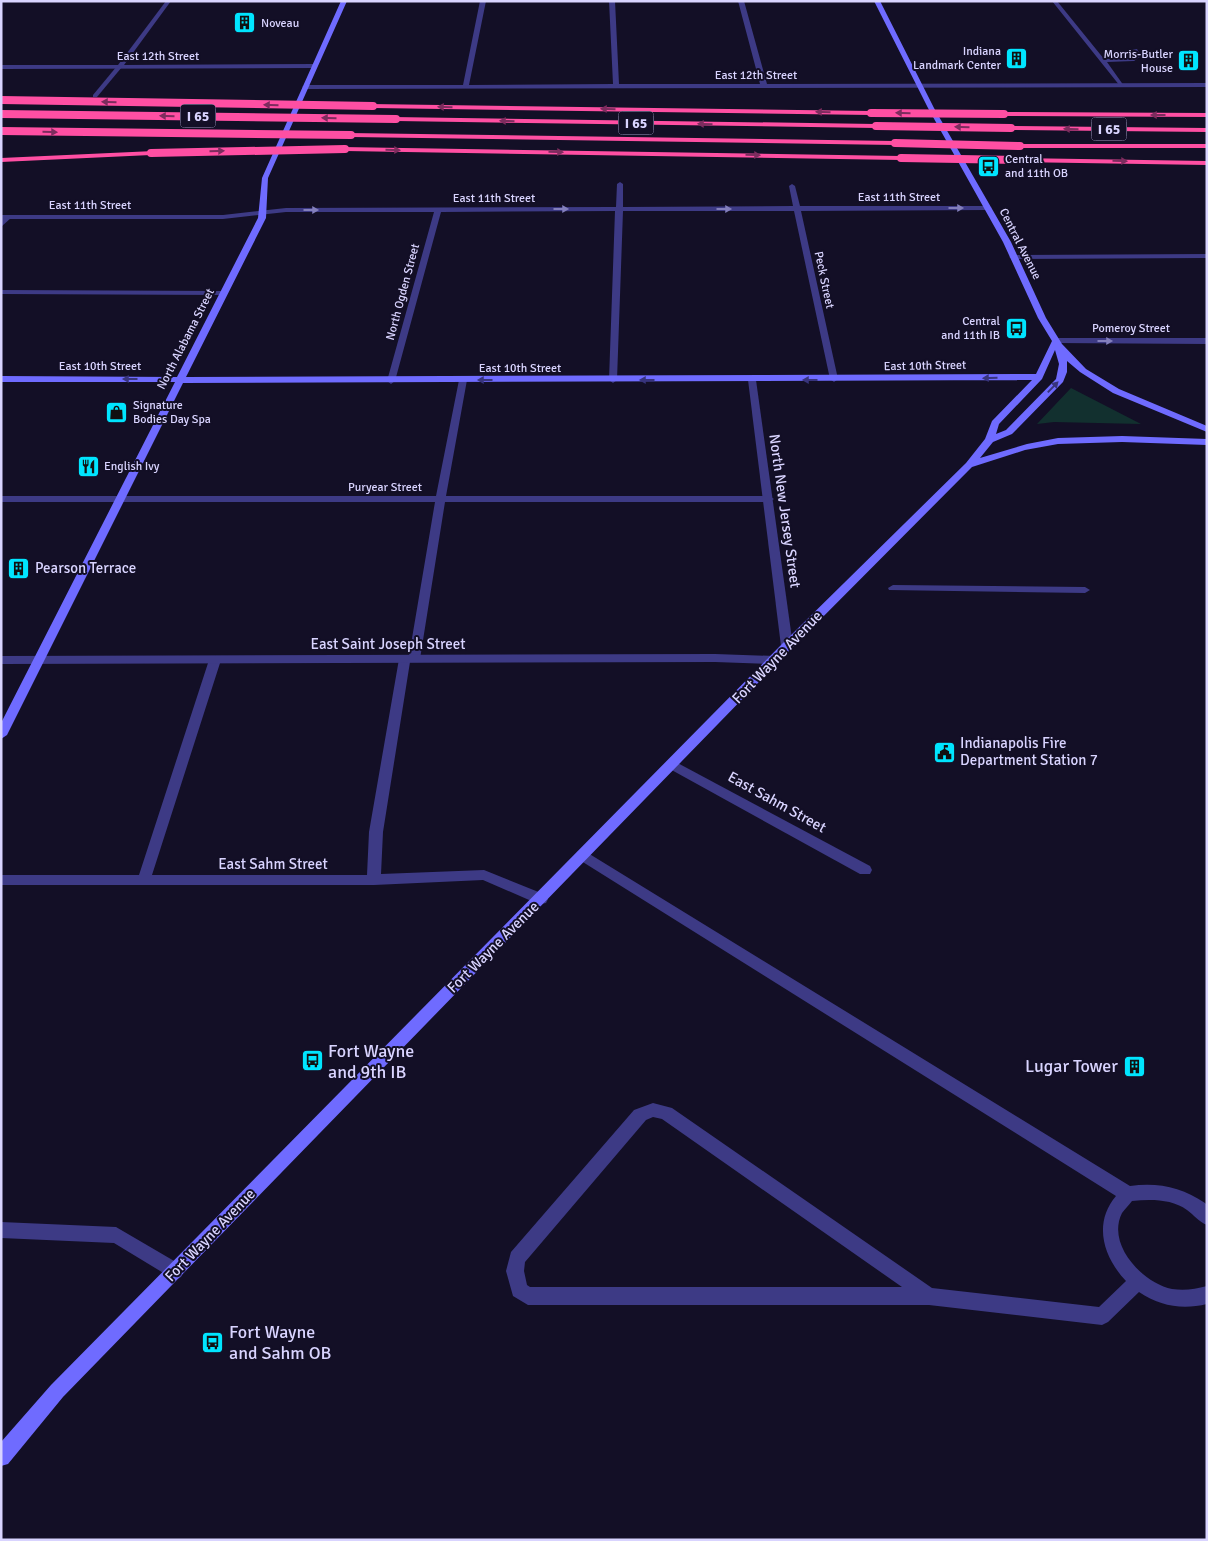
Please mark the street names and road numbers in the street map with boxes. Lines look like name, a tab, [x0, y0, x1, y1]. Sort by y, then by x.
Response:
street label: East 12th Street	[117, 49, 199, 64]
street label: East 12th Street	[715, 68, 797, 83]
road number: I 65	[180, 104, 216, 128]
road number: I 65	[618, 112, 654, 134]
road number: I 65	[1092, 118, 1126, 140]
street label: East 11th Street	[858, 190, 940, 205]
street label: East 11th Street	[453, 191, 535, 206]
street label: East 11th Street	[49, 198, 131, 213]
street label: Central Avenue	[996, 206, 1044, 282]
street label: North Ogden Street	[383, 242, 423, 342]
street label: Peck Street	[811, 250, 837, 310]
street label: North Alabama Street	[154, 286, 218, 392]
street label: Pomeroy Street	[1092, 321, 1170, 336]
street label: East 10th Street	[884, 358, 966, 374]
street label: East 10th Street	[59, 359, 141, 374]
street label: East 10th Street	[479, 361, 561, 376]
street label: North New Jersey Street	[765, 433, 805, 589]
street label: Puryear Street	[348, 480, 422, 495]
street label: Fort Wayne Avenue	[728, 607, 826, 707]
street label: East Saint Joseph Street	[311, 635, 465, 653]
street label: East Sahm Street	[725, 768, 829, 836]
street label: East Sahm Street	[218, 855, 328, 873]
street label: Fort Wayne Avenue	[443, 897, 543, 997]
street label: Fort Wayne Avenue	[161, 1185, 259, 1285]

